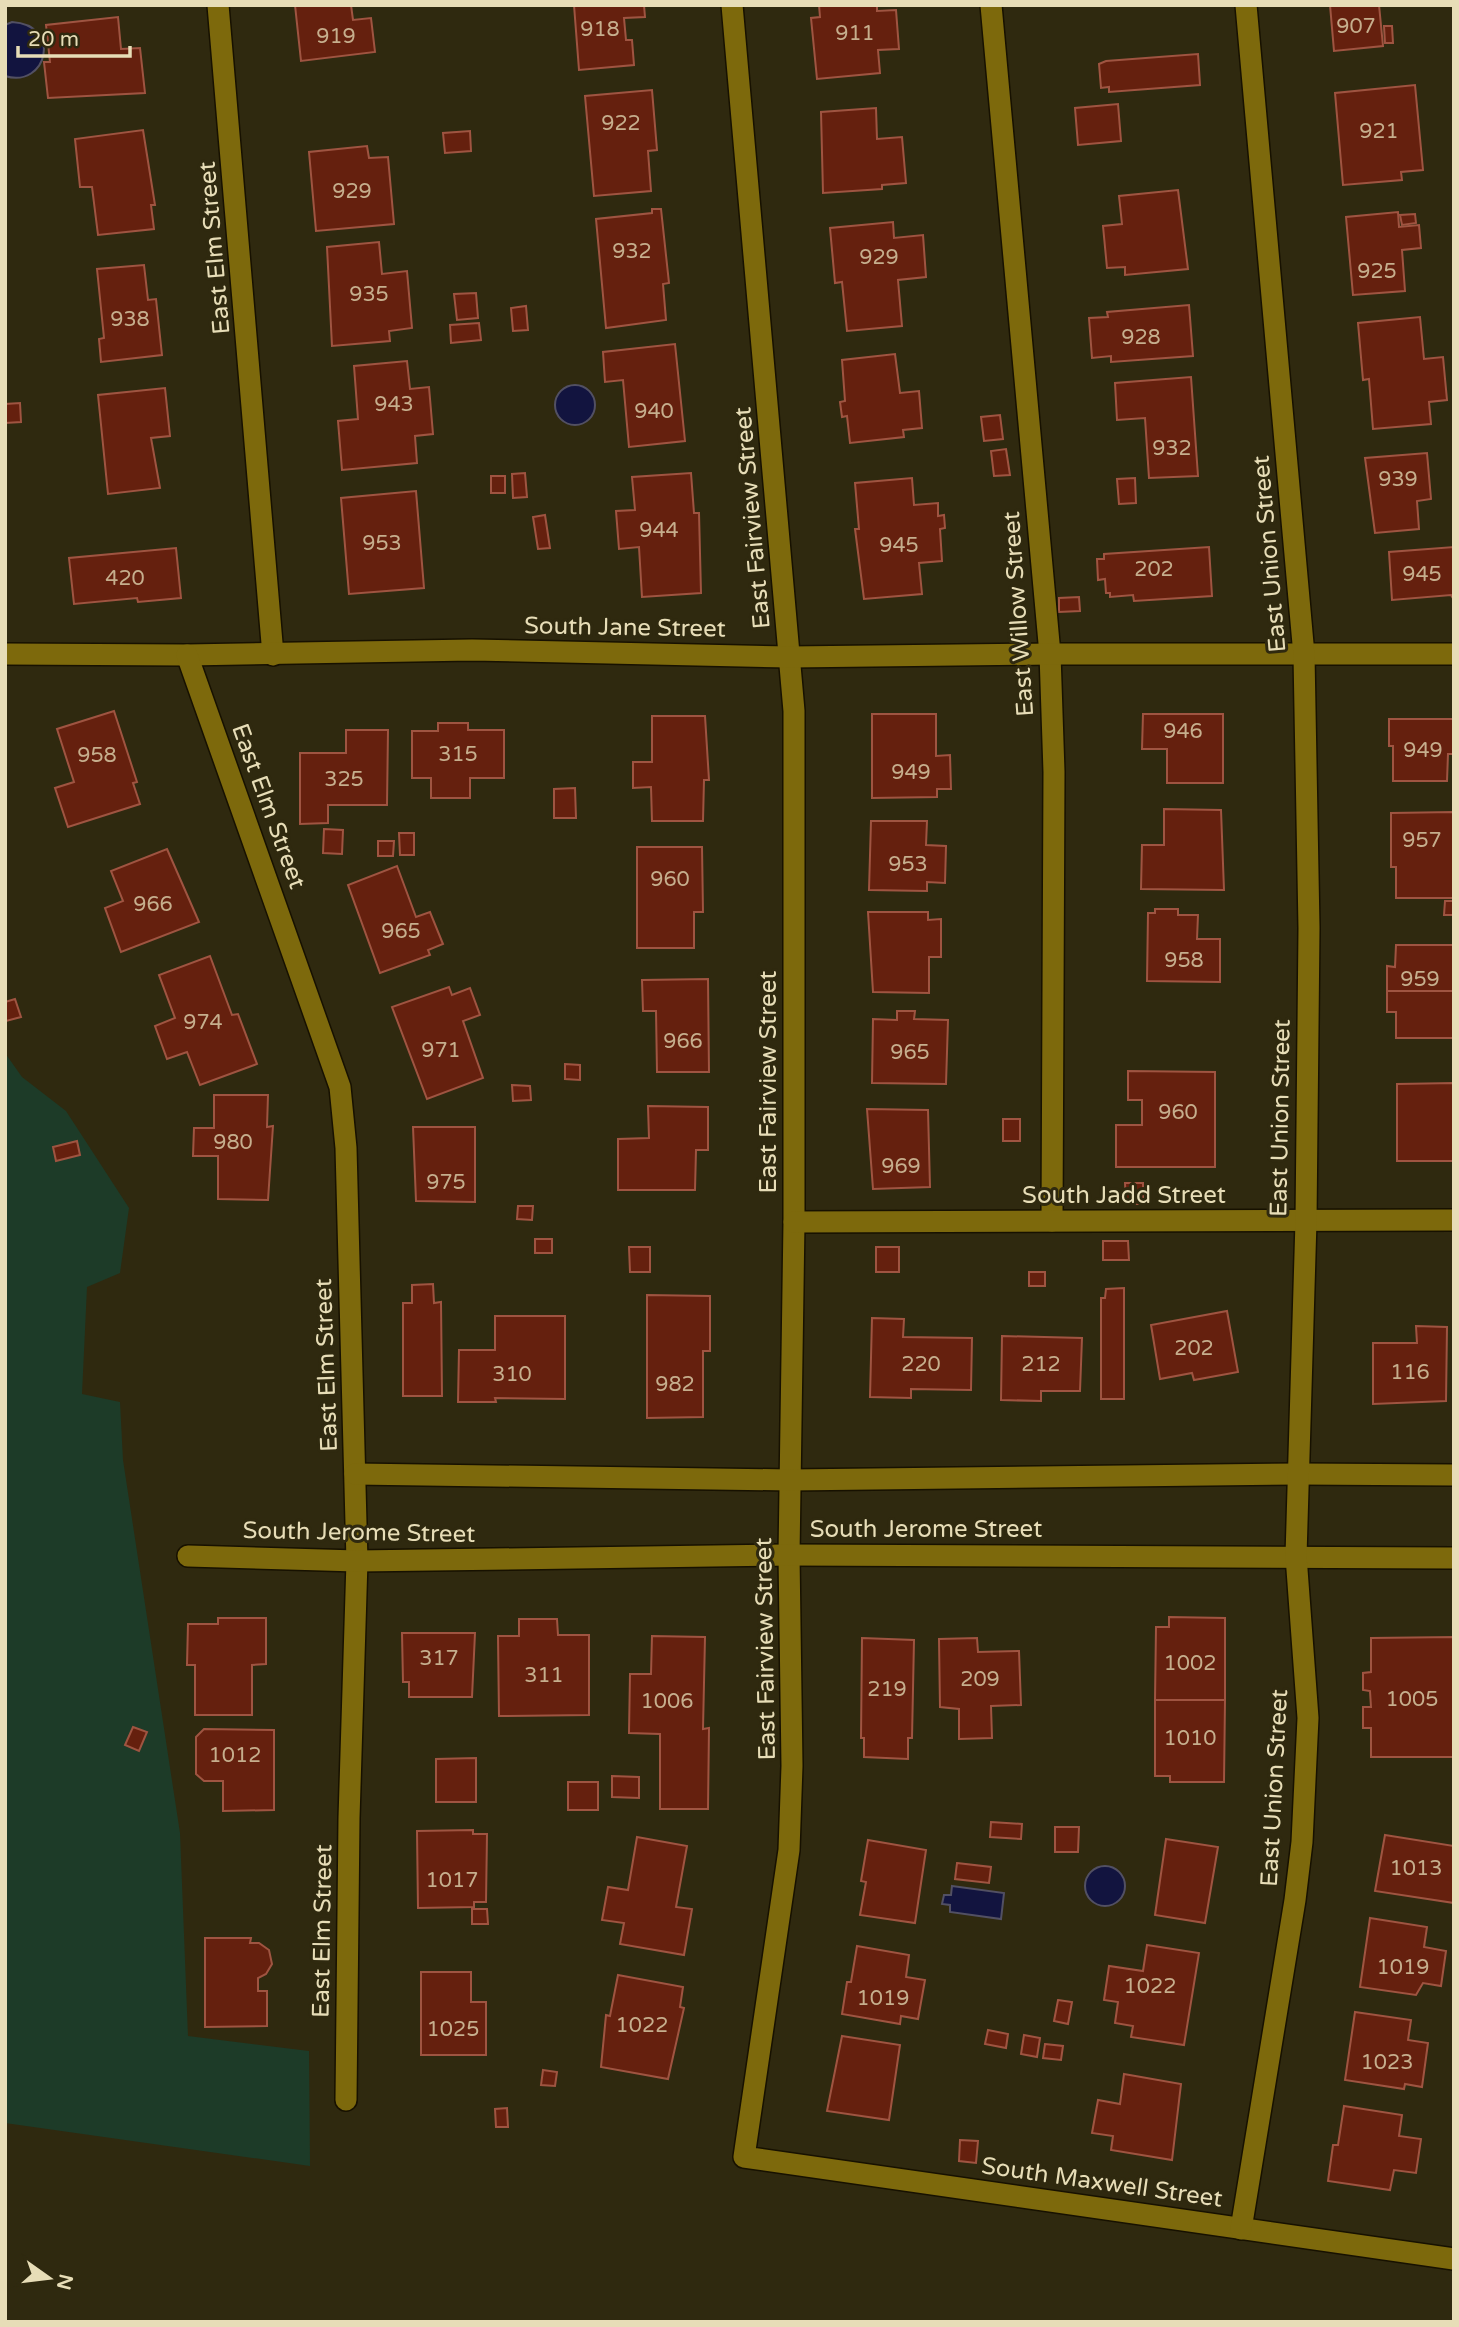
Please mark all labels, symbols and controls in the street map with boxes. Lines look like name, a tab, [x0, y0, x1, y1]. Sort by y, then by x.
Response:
scale bar	[18, 14, 130, 58]
house number: 907	[1336, 14, 1376, 39]
house number: 918	[580, 17, 620, 42]
house number: 911	[835, 21, 875, 46]
house number: 919	[316, 24, 356, 49]
text: 20 m	[28, 27, 79, 52]
house number: 922	[601, 111, 641, 136]
house number: 921	[1359, 119, 1399, 144]
street label: East Elm Street	[192, 160, 237, 336]
house number: 929	[332, 179, 372, 204]
house number: 932	[612, 239, 652, 264]
house number: 929	[859, 245, 899, 270]
house number: 925	[1357, 259, 1397, 284]
house number: 935	[349, 282, 389, 307]
house number: 938	[110, 307, 150, 332]
house number: 928	[1121, 325, 1161, 350]
house number: 943	[374, 392, 414, 417]
house number: 940	[634, 399, 674, 424]
street label: East Fairview Street	[728, 406, 777, 630]
house number: 932	[1152, 436, 1192, 461]
street label: East Union Street	[1246, 454, 1293, 654]
house number: 939	[1378, 467, 1418, 492]
street label: East Willow Street	[997, 510, 1040, 718]
house number: 944	[639, 518, 679, 543]
house number: 953	[362, 531, 402, 556]
house number: 945	[879, 533, 919, 558]
house number: 202	[1134, 557, 1174, 582]
house number: 945	[1402, 562, 1442, 587]
house number: 420	[105, 566, 145, 591]
street label: South Jane Street	[524, 611, 726, 644]
house number: 946	[1163, 719, 1203, 744]
street label: East Elm Street	[225, 720, 312, 893]
house number: 949	[1403, 738, 1443, 763]
house number: 315	[438, 742, 478, 767]
house number: 958	[77, 743, 117, 768]
house number: 949	[891, 760, 931, 785]
house number: 325	[324, 767, 364, 792]
house number: 957	[1402, 828, 1442, 853]
house number: 953	[888, 852, 928, 877]
house number: 960	[650, 867, 690, 892]
house number: 966	[133, 892, 173, 917]
house number: 965	[381, 919, 421, 944]
house number: 958	[1164, 948, 1204, 973]
house number: 959	[1400, 967, 1440, 992]
street label: East Fairview Street	[754, 971, 783, 1193]
house number: 974	[183, 1010, 223, 1035]
street label: East Union Street	[1264, 1019, 1297, 1217]
house number: 966	[663, 1029, 703, 1054]
house number: 971	[421, 1038, 461, 1063]
house number: 965	[890, 1040, 930, 1065]
house number: 960	[1158, 1100, 1198, 1125]
house number: 980	[213, 1130, 253, 1155]
house number: 969	[881, 1154, 921, 1179]
house number: 975	[426, 1170, 466, 1195]
street label: South Jadd Street	[1022, 1181, 1226, 1210]
street label: East Elm Street	[309, 1278, 344, 1452]
house number: 202	[1174, 1336, 1214, 1361]
house number: 220	[901, 1352, 941, 1377]
house number: 212	[1021, 1352, 1061, 1377]
house number: 116	[1390, 1360, 1430, 1385]
house number: 310	[492, 1362, 532, 1387]
house number: 982	[655, 1372, 695, 1397]
street label: South Jerome Street	[810, 1515, 1042, 1544]
street label: South Jerome Street	[242, 1516, 476, 1549]
street label: East Fairview Street	[749, 1537, 782, 1761]
house number: 317	[419, 1646, 459, 1671]
house number: 1002	[1164, 1651, 1216, 1676]
house number: 311	[524, 1663, 564, 1688]
house number: 209	[960, 1667, 1000, 1692]
house number: 219	[867, 1677, 907, 1702]
house number: 1005	[1386, 1687, 1438, 1712]
street label: East Union Street	[1255, 1688, 1294, 1888]
house number: 1006	[641, 1689, 693, 1714]
house number: 1010	[1164, 1726, 1216, 1751]
house number: 1012	[209, 1743, 261, 1768]
street label: East Elm Street	[306, 1844, 339, 2018]
house number: 1013	[1390, 1856, 1442, 1881]
house number: 1017	[426, 1868, 478, 1893]
house number: 1019	[1377, 1955, 1429, 1980]
house number: 1022	[1124, 1974, 1176, 1999]
house number: 1019	[857, 1986, 909, 2011]
house number: 1022	[616, 2013, 668, 2038]
house number: 1025	[427, 2017, 479, 2042]
house number: 1023	[1361, 2050, 1413, 2075]
street label: South Maxwell Street	[979, 2151, 1224, 2214]
north arrow	[14, 2243, 84, 2313]
text: N	[52, 2272, 77, 2292]

